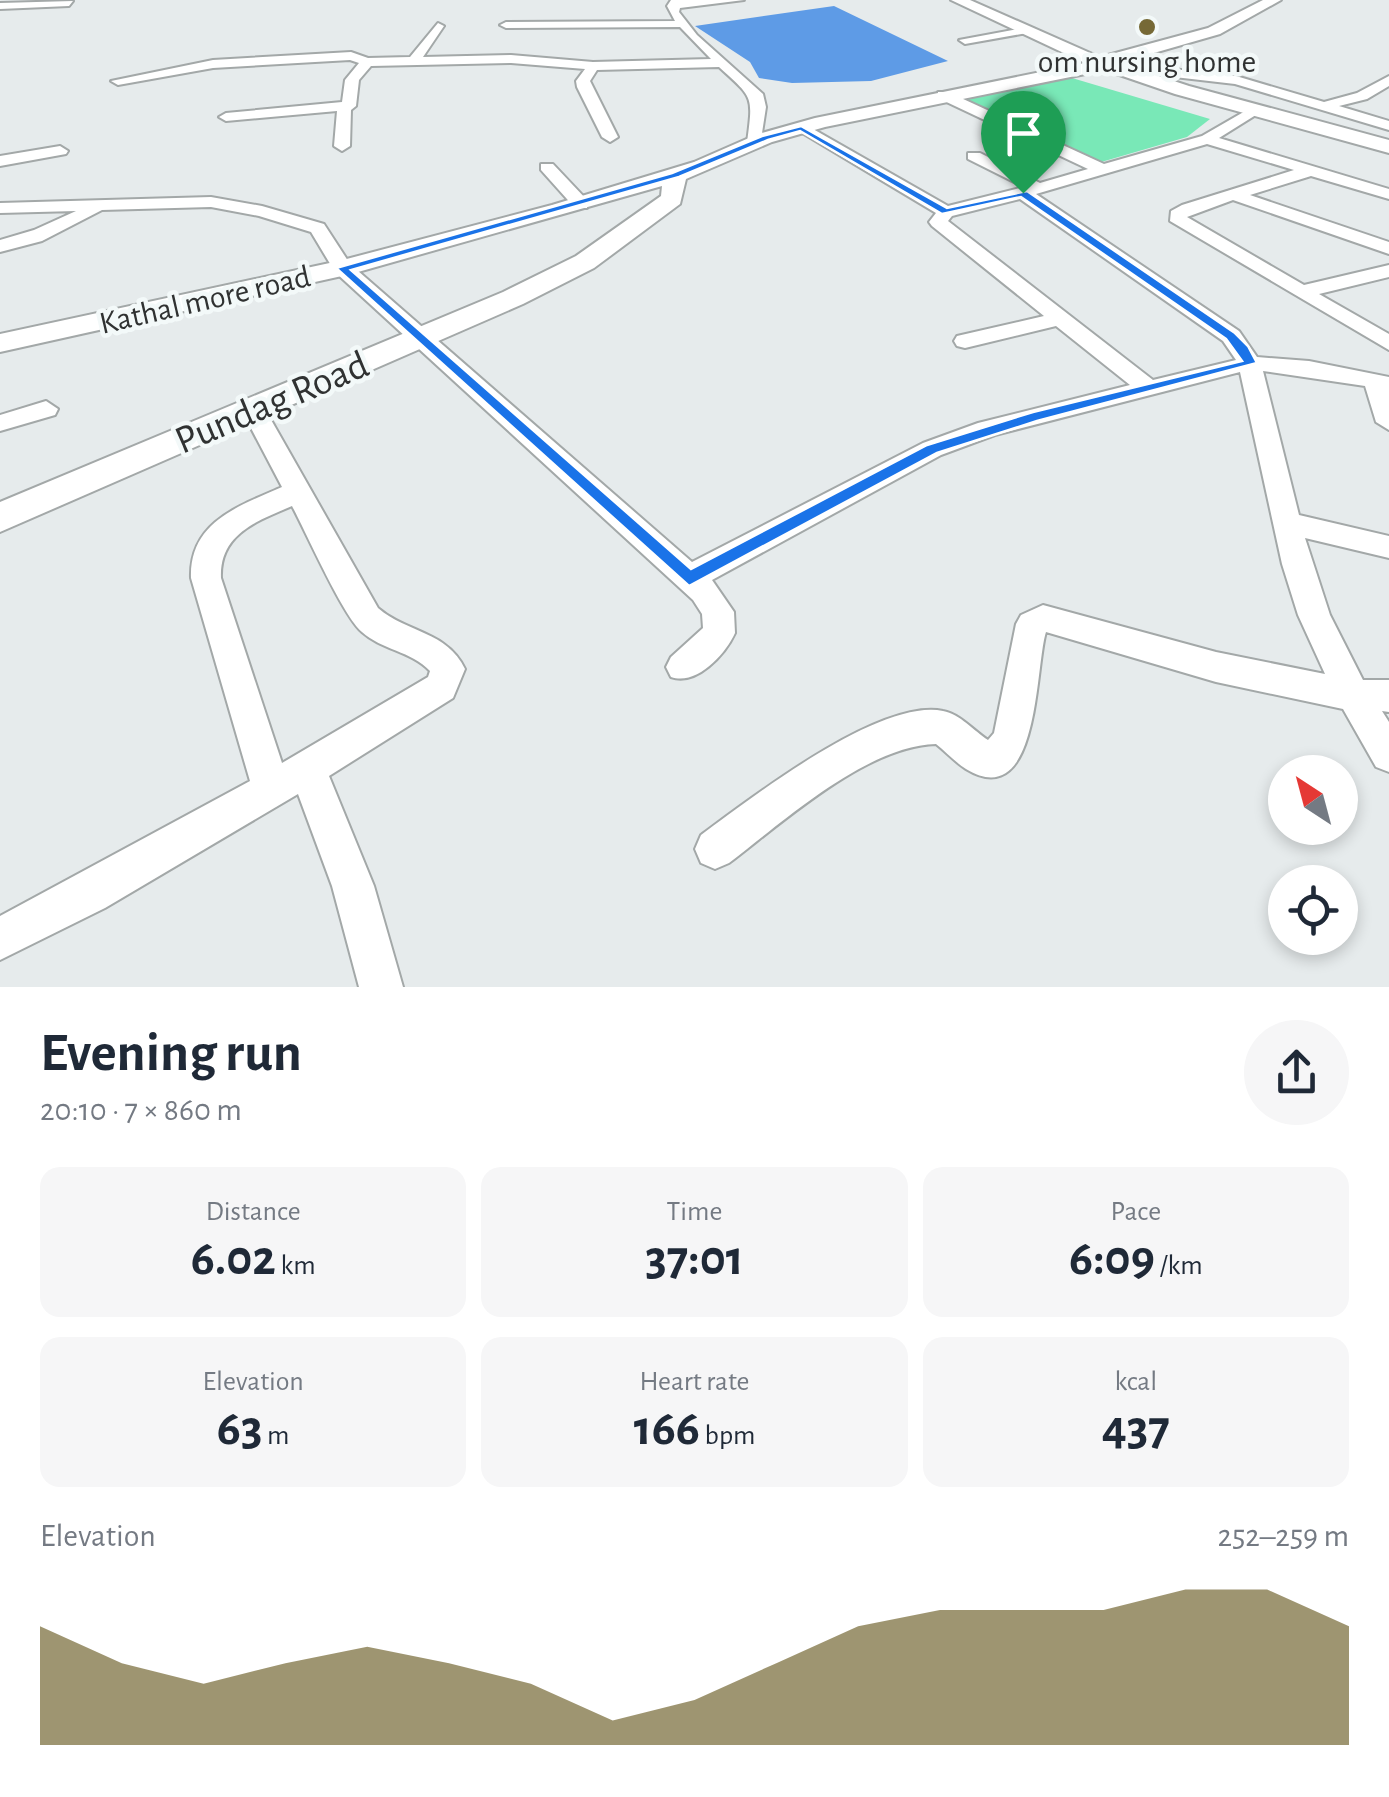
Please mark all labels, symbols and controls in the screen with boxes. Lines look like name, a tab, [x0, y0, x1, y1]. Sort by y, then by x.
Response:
marker: om nursing home	[1136, 16, 1158, 38]
place label: om nursing home	[1038, 46, 1256, 78]
pin	[981, 91, 1066, 194]
icon: arrive	[996, 106, 1051, 161]
street label: Kathal more road	[96, 260, 314, 340]
street label: Pundag Road	[169, 344, 375, 462]
north arrow	[1268, 755, 1358, 845]
map controls	[1268, 755, 1358, 955]
button: locate	[1268, 865, 1358, 955]
button: share	[1244, 1020, 1349, 1125]
text: Evening run	[40, 1026, 302, 1081]
text: 20:10 · 7 × 860 m	[40, 1094, 242, 1126]
text: Distance	[206, 1198, 301, 1226]
text: Time	[667, 1198, 722, 1226]
text: Pace	[1111, 1198, 1161, 1226]
text: 6.02	[191, 1234, 276, 1284]
text: 37:01	[645, 1234, 744, 1284]
text: 6:09	[1069, 1234, 1155, 1284]
text: km	[276, 1252, 316, 1280]
text: /km	[1155, 1252, 1203, 1280]
text: Elevation	[203, 1368, 304, 1396]
text: Heart rate	[640, 1368, 749, 1396]
text: kcal	[1114, 1368, 1157, 1396]
text: 63	[217, 1404, 263, 1454]
text: 166	[634, 1404, 700, 1454]
text: 437	[1102, 1404, 1170, 1454]
text: m	[263, 1422, 290, 1450]
text: bpm	[700, 1422, 755, 1450]
text: Elevation	[40, 1520, 156, 1552]
text: 252–259 m	[1217, 1520, 1349, 1552]

